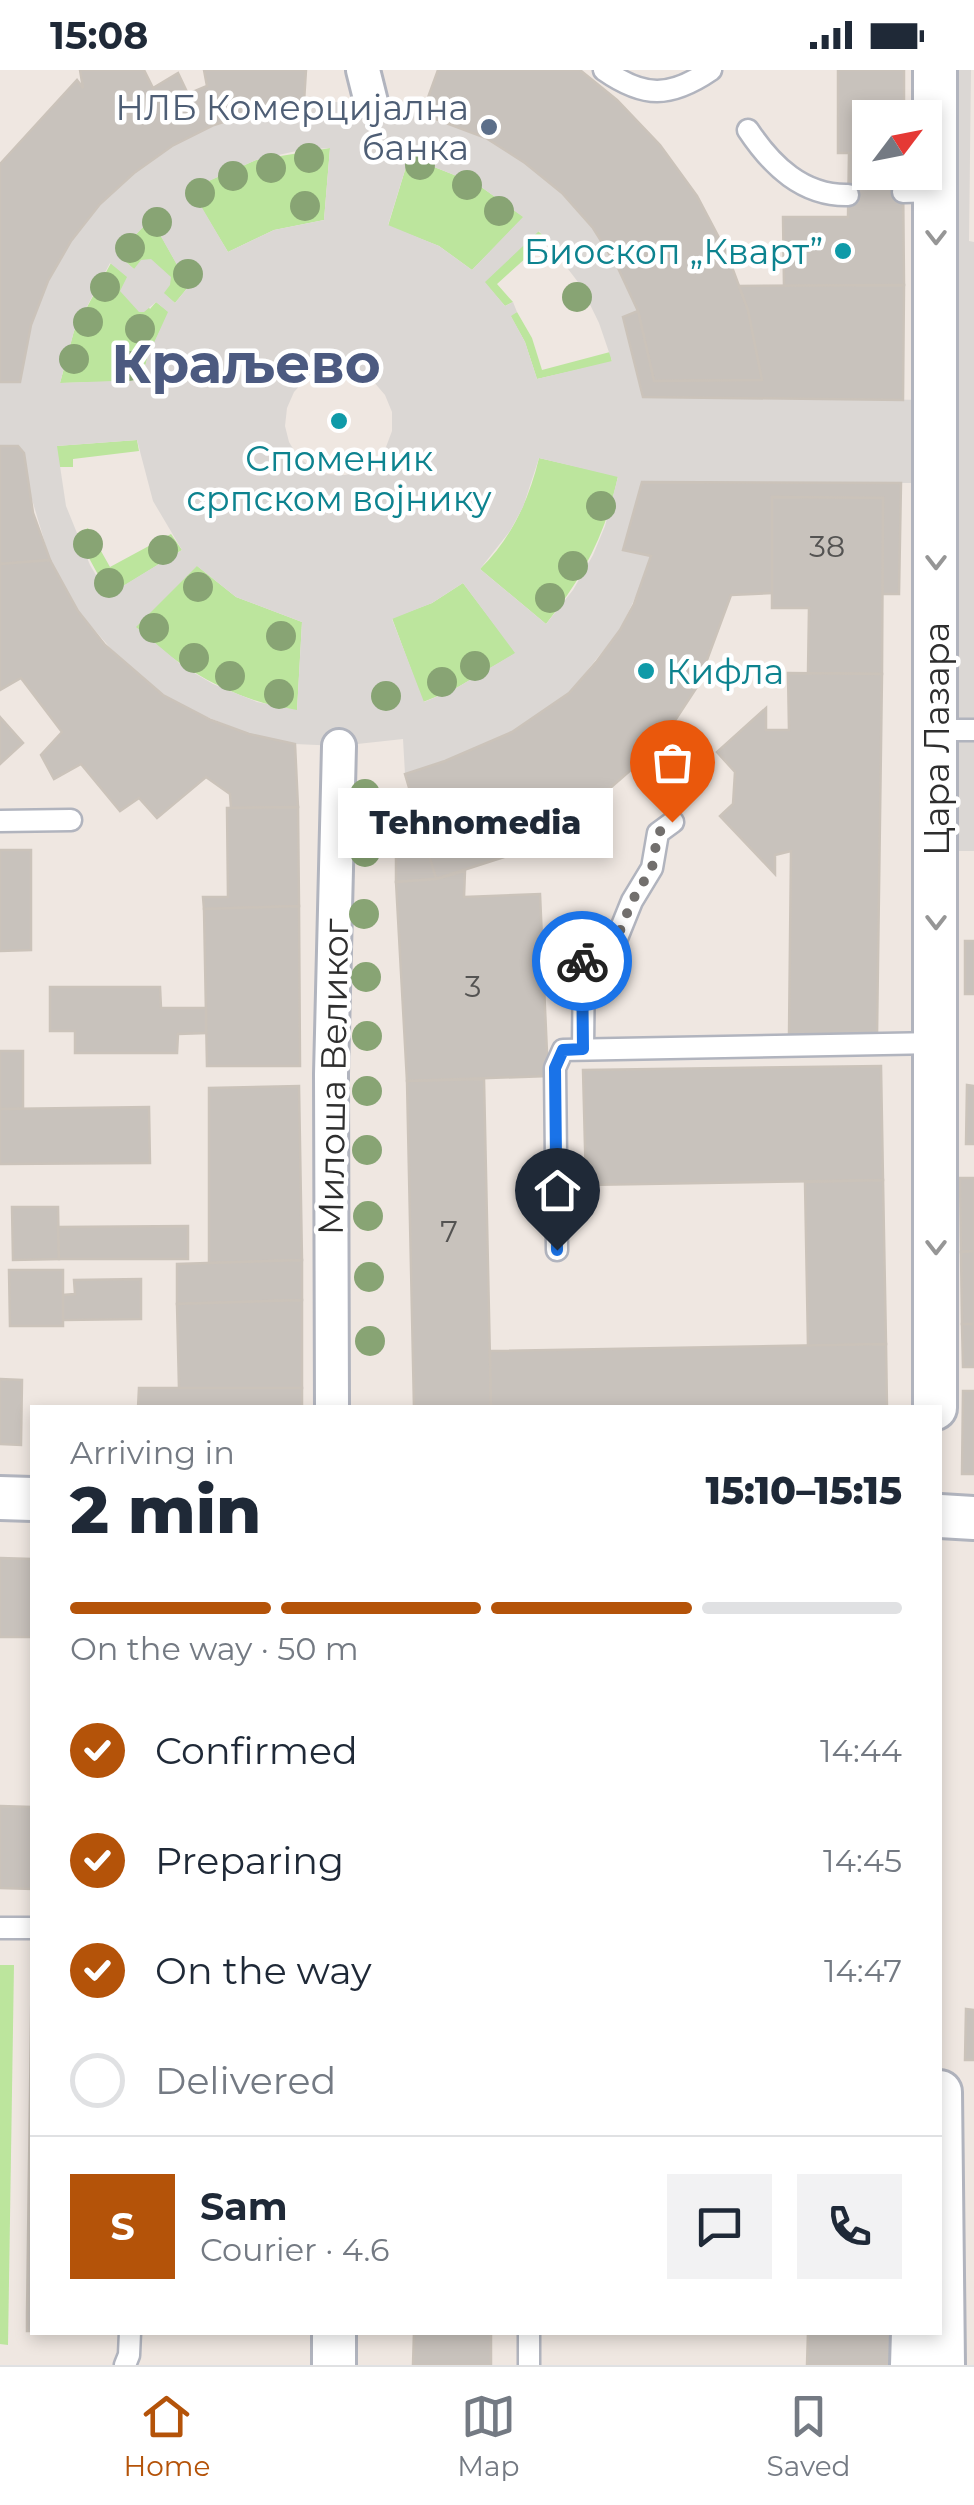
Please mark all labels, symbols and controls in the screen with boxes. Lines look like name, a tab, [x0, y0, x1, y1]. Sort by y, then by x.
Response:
text: 15:08	[50, 12, 148, 59]
place label: НЛБ Комерцијална банка	[115, 86, 469, 169]
north arrow	[852, 100, 942, 190]
map controls	[852, 100, 942, 190]
marker: НЛБ Комерцијална банка	[478, 116, 500, 138]
place label: Биоскоп „Кварт”	[524, 230, 823, 273]
one-way arrow	[925, 230, 947, 246]
marker: Биоскоп „Кварт”	[832, 240, 854, 262]
district label: Краљево	[111, 330, 381, 397]
marker: Споменик српском војнику	[328, 410, 350, 432]
place label: Споменик српском војнику	[186, 437, 492, 520]
house number: 38	[809, 528, 845, 565]
one-way arrow	[925, 556, 947, 571]
street label: Цара Лазара	[915, 622, 958, 856]
place label: Кифла	[666, 650, 784, 693]
marker: Кифла	[635, 660, 657, 682]
pin	[630, 720, 715, 823]
icon: bag	[645, 735, 700, 790]
callout: Tehnomedia	[337, 787, 612, 857]
text: Tehnomedia	[370, 803, 581, 842]
courier	[532, 911, 632, 1011]
one-way arrow	[925, 916, 947, 931]
street label: Милоша Великог	[309, 918, 357, 1236]
icon: bike	[555, 934, 610, 989]
house number: 3	[465, 968, 481, 1005]
pin	[515, 1148, 600, 1251]
icon: home	[530, 1163, 585, 1218]
house number: 7	[440, 1213, 458, 1250]
one-way arrow	[925, 1240, 947, 1256]
text: Arriving in	[70, 1433, 235, 1472]
text: 15:10–15:15	[706, 1467, 902, 1514]
text: 2 min	[70, 1470, 261, 1549]
text: On the way · 50 m	[70, 1629, 359, 1668]
icon: check	[70, 1723, 125, 1778]
text: Confirmed	[155, 1727, 358, 1774]
text: 14:44	[820, 1731, 902, 1770]
icon: check	[70, 1833, 125, 1888]
text: Preparing	[155, 1837, 344, 1884]
text: 14:45	[823, 1841, 902, 1880]
icon: check	[70, 1943, 125, 1998]
text: On the way	[155, 1947, 372, 1994]
text: 14:47	[824, 1951, 902, 1990]
text: Delivered	[155, 2057, 336, 2104]
button: chat	[667, 2174, 772, 2279]
button: phone	[797, 2174, 902, 2279]
text: Sam	[200, 2183, 288, 2230]
text: S	[110, 2203, 135, 2250]
text: Courier · 4.6	[200, 2230, 389, 2269]
tab: Home	[123, 2389, 210, 2483]
tab: Map	[457, 2389, 520, 2483]
tab: Saved	[766, 2389, 851, 2483]

